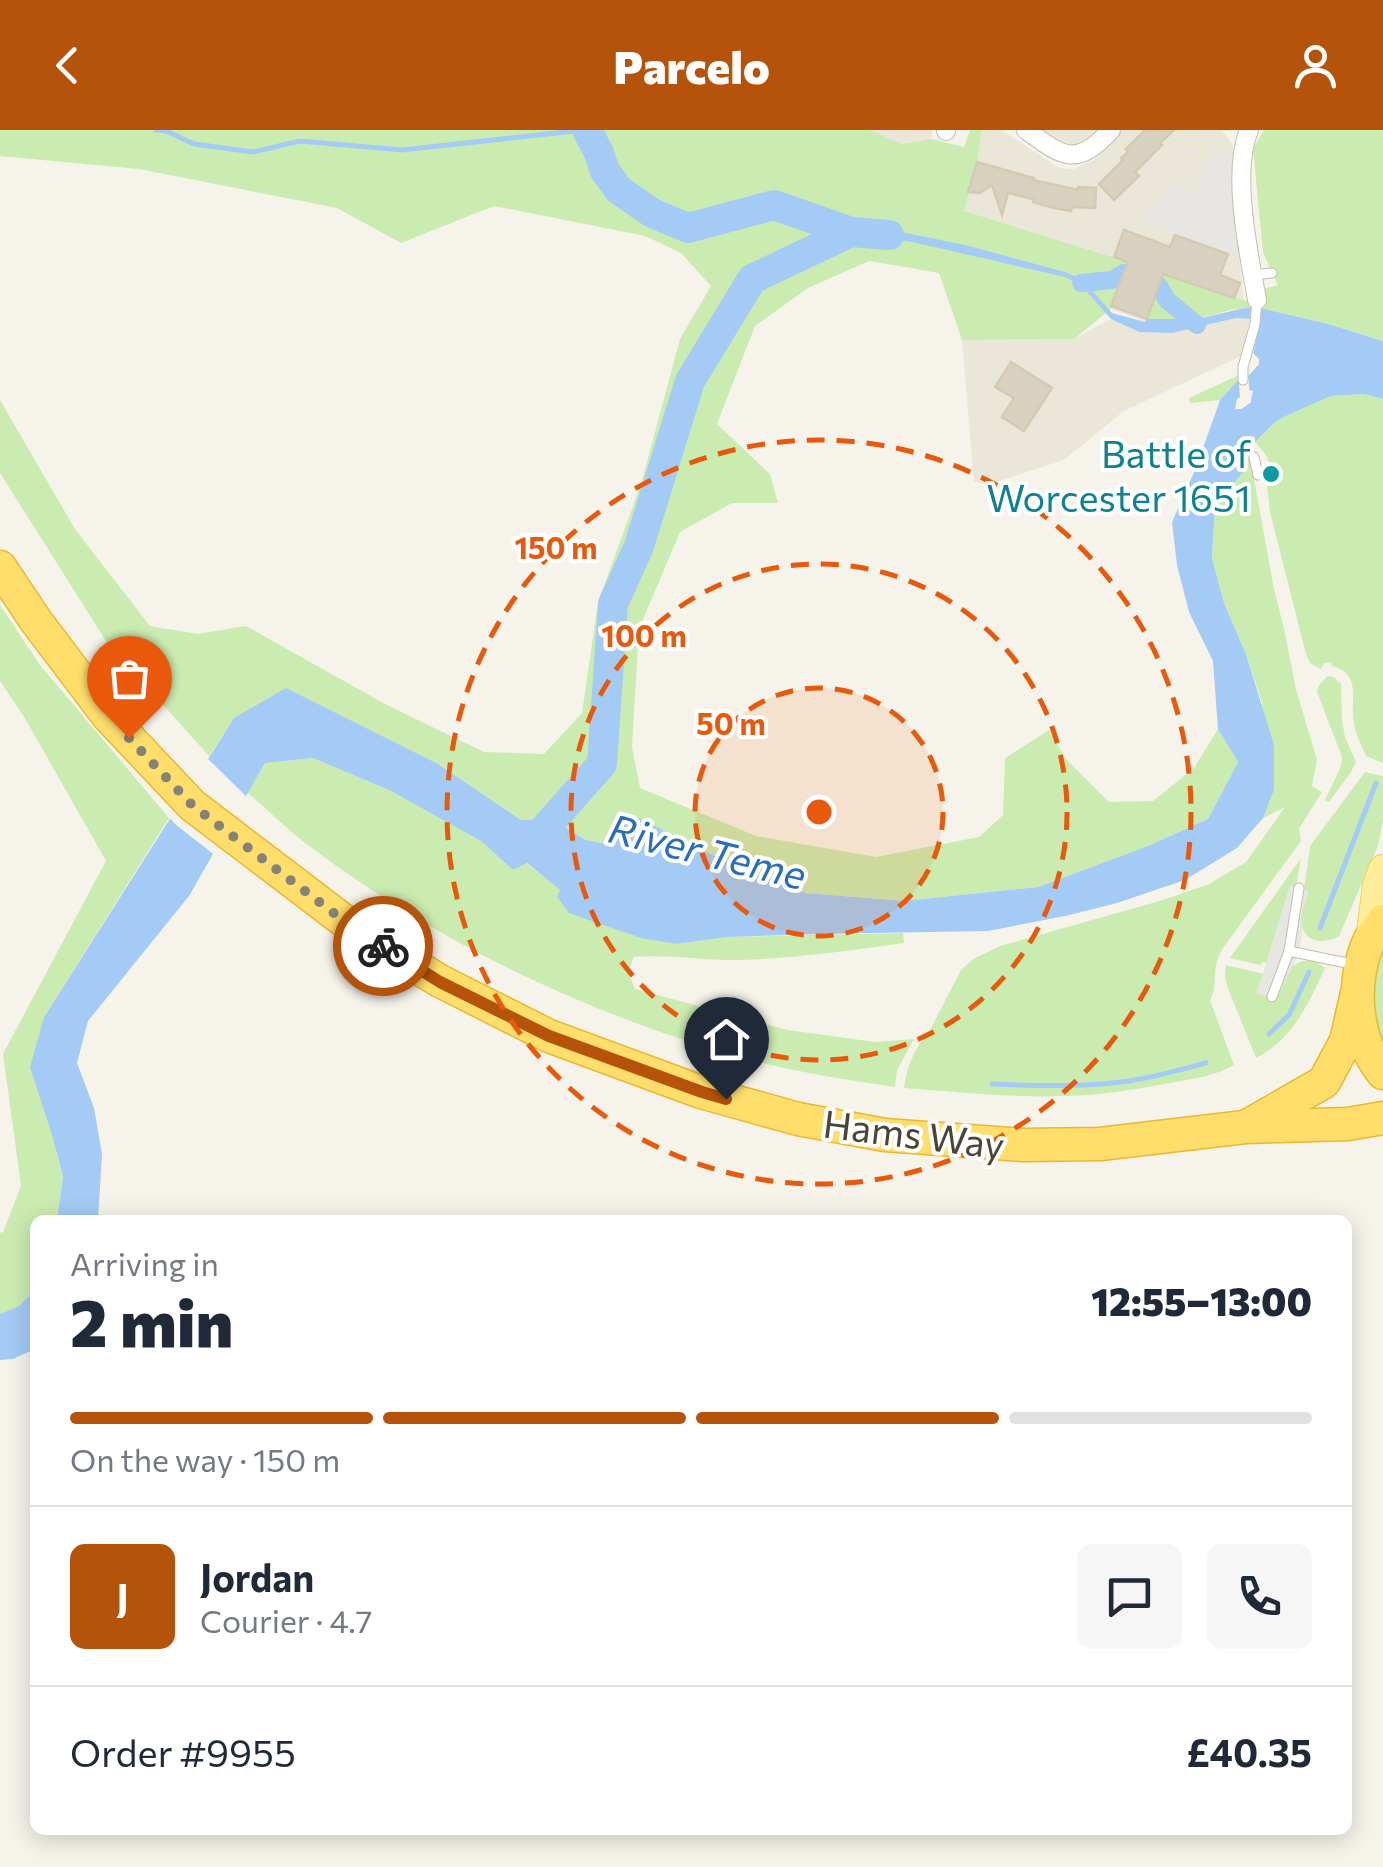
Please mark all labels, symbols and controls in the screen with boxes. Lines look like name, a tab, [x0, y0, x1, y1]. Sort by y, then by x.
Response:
icon: back	[40, 38, 95, 93]
text: Parcelo	[613, 38, 770, 93]
icon: person	[1288, 38, 1343, 93]
place label: Battle of Worcester 1651	[986, 429, 1251, 520]
marker: Battle of Worcester 1651	[1260, 463, 1282, 485]
text: 150 m	[515, 528, 597, 565]
text: 100 m	[601, 616, 687, 653]
pin	[87, 636, 172, 739]
icon: bag	[102, 651, 157, 706]
text: 50 m	[696, 704, 766, 741]
centre of rings	[801, 794, 837, 830]
water label: River Teme	[604, 802, 812, 898]
courier	[333, 896, 433, 996]
icon: bike	[356, 919, 411, 974]
pin	[684, 997, 769, 1100]
icon: home	[699, 1012, 754, 1067]
street label: Hams Way	[821, 1099, 1007, 1167]
text: Arriving in	[70, 1243, 219, 1283]
text: 12:55–13:00	[1091, 1277, 1312, 1324]
text: 2 min	[70, 1281, 233, 1360]
text: On the way · 150 m	[70, 1439, 340, 1479]
button: chat	[1077, 1544, 1182, 1649]
button: phone	[1207, 1544, 1312, 1649]
text: Jordan	[200, 1553, 314, 1600]
text: J	[116, 1573, 129, 1620]
text: Courier · 4.7	[200, 1600, 373, 1640]
text: Order #9955	[70, 1728, 296, 1775]
text: £40.35	[1187, 1728, 1312, 1775]

